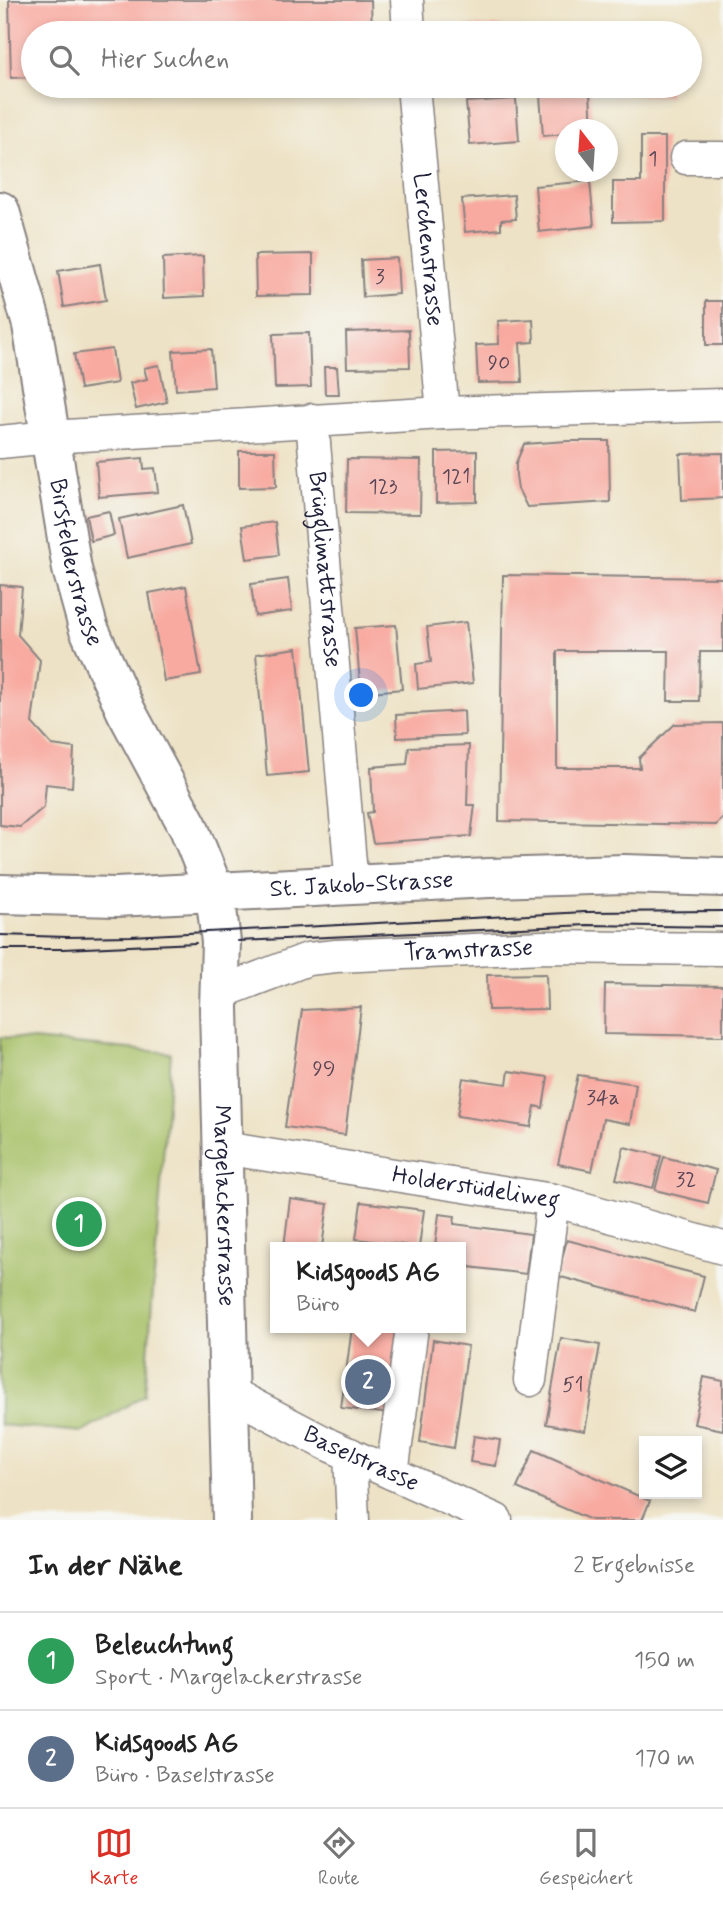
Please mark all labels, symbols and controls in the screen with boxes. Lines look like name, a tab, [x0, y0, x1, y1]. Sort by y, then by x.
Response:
search box	[21, 21, 702, 98]
icon: search	[45, 41, 83, 79]
text: Hier suchen	[101, 43, 229, 77]
north arrow	[555, 119, 618, 182]
house number: 1	[648, 145, 658, 173]
street label: Lerchenstrasse	[406, 171, 450, 327]
house number: 3	[375, 263, 385, 291]
house number: 90	[488, 349, 510, 377]
house number: 121	[442, 463, 470, 491]
street label: Brügglimattstrasse	[301, 470, 349, 669]
house number: 123	[368, 473, 398, 501]
street label: Birsfelderstrasse	[42, 476, 110, 651]
your location	[344, 678, 378, 712]
street label: St. Jakob-Strasse	[269, 864, 454, 905]
street label: Tramstrasse	[403, 932, 534, 969]
house number: 99	[313, 1055, 335, 1083]
house number: 34a	[586, 1084, 620, 1112]
street label: Margelackerstrasse	[205, 1105, 242, 1307]
street label: Holderstüdeliweg	[390, 1159, 563, 1220]
house number: 32	[676, 1166, 696, 1194]
pin: 1	[56, 1198, 102, 1250]
popup	[270, 1242, 466, 1333]
text: Kidsgoods AG	[296, 1256, 440, 1290]
text: Büro	[296, 1290, 340, 1320]
pin: 2	[345, 1356, 391, 1408]
house number: 51	[562, 1371, 584, 1399]
street label: Baselstrasse	[298, 1419, 424, 1499]
map controls	[639, 1436, 702, 1499]
button: layers	[639, 1436, 702, 1499]
text: In der Nähe	[28, 1546, 183, 1585]
text: 2 Ergebnisse	[573, 1551, 695, 1581]
text: Beleuchtung	[95, 1629, 234, 1663]
text: 1	[46, 1646, 56, 1676]
text: 150 m	[634, 1646, 695, 1676]
text: Sport · Margelackerstrasse	[95, 1663, 363, 1693]
text: Kidsgoods AG	[95, 1727, 238, 1761]
text: 2	[45, 1744, 57, 1774]
text: 170 m	[635, 1744, 695, 1774]
text: Büro · Baselstrasse	[95, 1761, 275, 1791]
tab: Karte	[90, 1824, 138, 1891]
tab: Route	[318, 1824, 359, 1891]
tab: Gespeichert	[539, 1824, 633, 1891]

